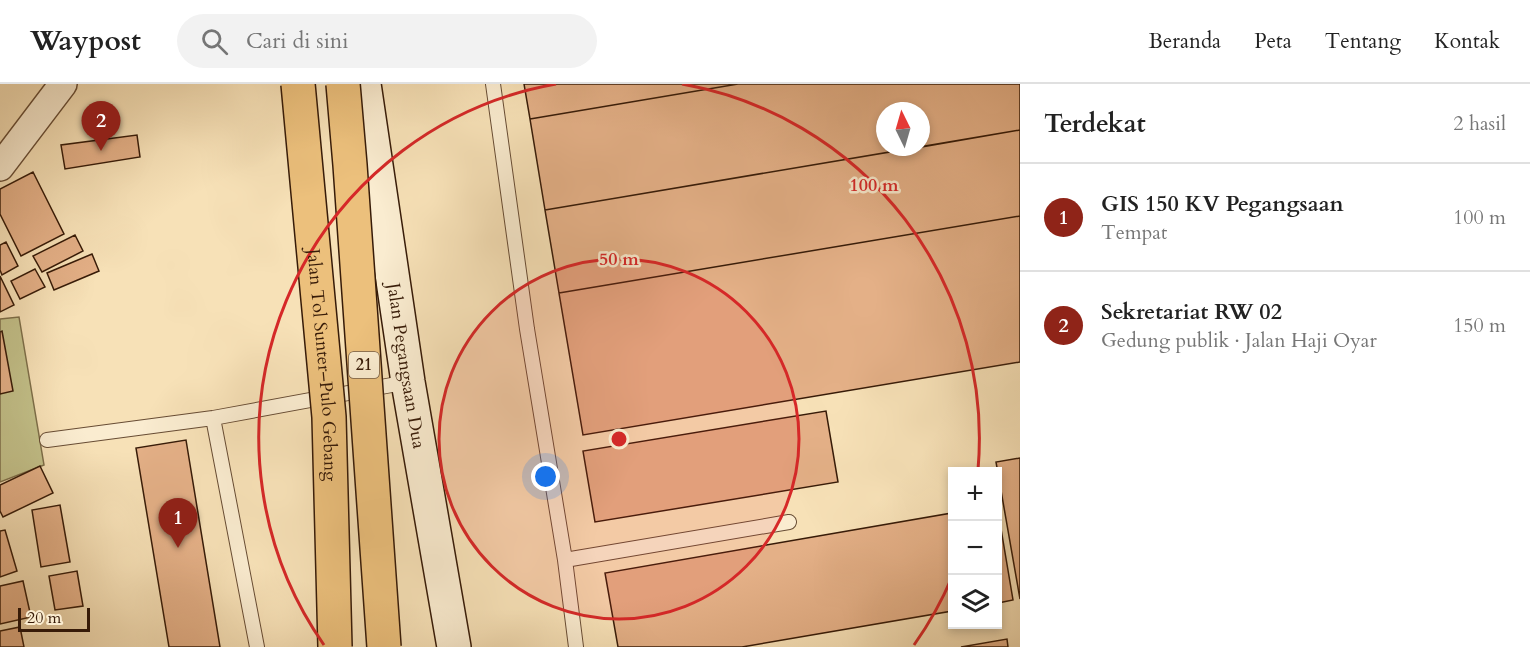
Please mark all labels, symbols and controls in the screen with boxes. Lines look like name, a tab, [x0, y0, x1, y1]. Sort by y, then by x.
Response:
search box	[177, 14, 597, 68]
text: Waypost	[30, 22, 141, 60]
icon: search	[198, 25, 231, 58]
text: Cari di sini	[246, 26, 349, 56]
text: Beranda	[1148, 27, 1221, 56]
text: Peta	[1254, 27, 1292, 56]
text: Tentang	[1325, 27, 1401, 56]
text: Kontak	[1434, 27, 1500, 56]
pin: 2	[82, 101, 120, 151]
north arrow	[876, 102, 930, 156]
text: Terdekat	[1044, 106, 1146, 141]
text: 2 hasil	[1453, 110, 1506, 137]
text: 100 m	[849, 173, 899, 198]
text: GIS 150 KV Pegangsaan	[1101, 189, 1344, 219]
text: 1	[1058, 204, 1069, 231]
text: 100 m	[1453, 204, 1506, 231]
text: Tempat	[1101, 219, 1167, 246]
street label: Jalan Tol Sunter–Pulo Gebang	[301, 245, 343, 482]
text: 50 m	[599, 247, 639, 272]
street label: Jalan Pegangsaan Dua	[381, 278, 432, 451]
text: Sekretariat RW 02	[1101, 297, 1282, 327]
text: 2	[1058, 312, 1069, 339]
text: 150 m	[1453, 312, 1506, 339]
text: Gedung publik · Jalan Haji Oyar	[1101, 327, 1377, 354]
road number: 21	[349, 352, 379, 378]
centre of rings	[609, 429, 629, 449]
your location	[531, 462, 560, 491]
map controls	[948, 467, 1002, 629]
button: +	[948, 467, 1002, 521]
pin: 1	[158, 498, 198, 548]
button: −	[948, 521, 1002, 575]
button: layers	[948, 575, 1002, 629]
scale bar	[18, 605, 90, 632]
text: 20 m	[27, 607, 61, 629]

